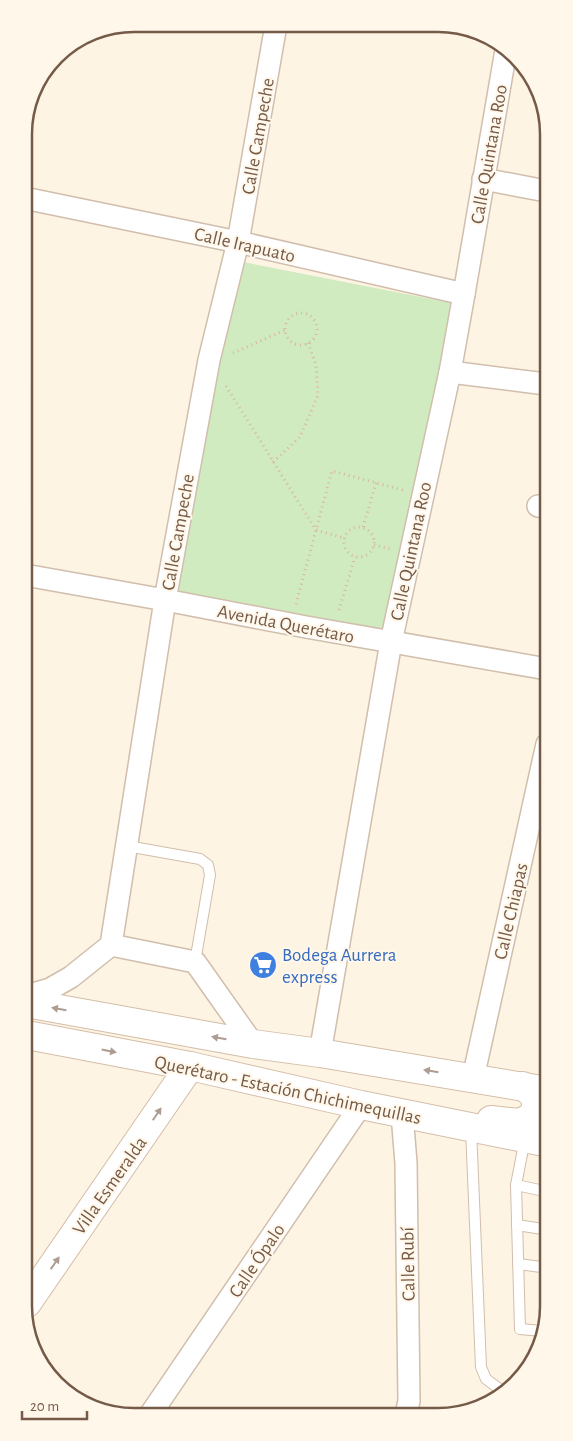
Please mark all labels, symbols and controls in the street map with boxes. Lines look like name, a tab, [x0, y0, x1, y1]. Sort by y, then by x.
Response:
street label: Calle Campeche	[239, 77, 278, 196]
street label: Calle Quintana Roo	[468, 83, 511, 225]
street label: Calle Irapuato	[192, 225, 297, 266]
street label: Calle Campeche	[159, 473, 198, 592]
street label: Calle Quintana Roo	[388, 480, 435, 622]
street label: Avenida Querétaro	[216, 602, 356, 647]
street label: Calle Chiapas	[491, 861, 532, 961]
place label: Bodega Aurrera express	[282, 946, 397, 987]
supermarket icon: Bodega Aurrera express	[248, 950, 278, 980]
one-way arrow	[51, 1004, 67, 1012]
one-way arrow	[210, 1033, 226, 1041]
one-way arrow	[101, 1047, 117, 1055]
street label: Querétaro - Estación Chichimequillas	[153, 1053, 423, 1128]
one-way arrow	[423, 1067, 439, 1075]
one-way arrow	[152, 1108, 162, 1121]
street label: Villa Esmeralda	[70, 1133, 151, 1238]
street label: Calle Ópalo	[224, 1219, 289, 1301]
street label: Calle Rubí	[398, 1226, 419, 1301]
one-way arrow	[50, 1256, 60, 1269]
scale bar	[22, 1388, 88, 1420]
text: 20 m	[30, 1399, 59, 1414]

